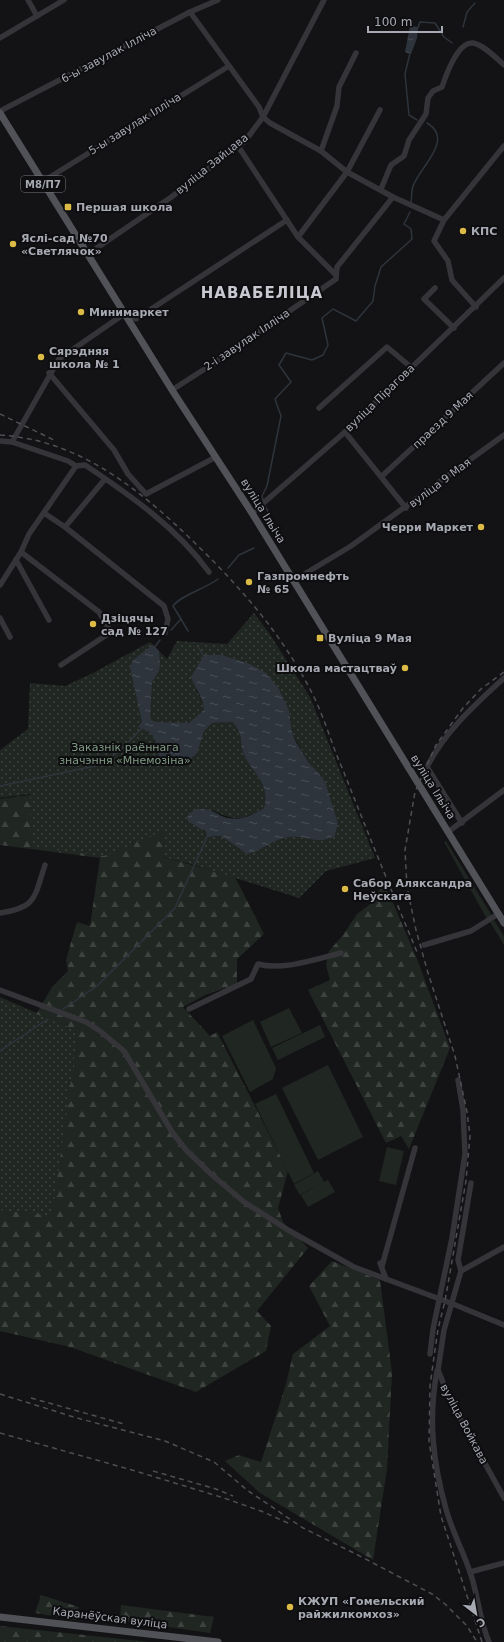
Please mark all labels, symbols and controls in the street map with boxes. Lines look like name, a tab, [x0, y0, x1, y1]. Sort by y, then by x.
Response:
scale bar	[368, 8, 442, 34]
text: 100 m	[374, 15, 412, 29]
street label: 6-ы завулак Ілліча	[59, 24, 159, 86]
street label: 5-ы завулак Ілліча	[87, 90, 183, 158]
street label: вуліца Зайцава	[173, 131, 251, 197]
road number: М8/П7	[21, 176, 65, 192]
place label: Першая школа	[76, 201, 173, 214]
marker: Першая школа	[63, 202, 73, 212]
place label: КПС	[471, 225, 497, 238]
marker: КПС	[458, 226, 468, 236]
place label: Яслі-сад №70 «Светлячок»	[21, 232, 108, 258]
marker: Яслі-сад №70 «Светлячок»	[8, 239, 18, 249]
district label: НАВАБЕЛІЦА	[201, 284, 323, 302]
place label: Минимаркет	[89, 306, 169, 319]
street label: 2-і завулак Ілліча	[202, 306, 292, 374]
marker: Минимаркет	[76, 307, 86, 317]
place label: Сярэдняя школа № 1	[49, 345, 120, 371]
marker: Сярэдняя школа № 1	[36, 352, 46, 362]
street label: вуліца Пірагова	[343, 362, 417, 434]
street label: праезд 9 Мая	[410, 389, 476, 451]
street label: вуліца 9 Мая	[406, 455, 474, 511]
street label: вуліца Ільіча	[238, 476, 288, 546]
place label: Черри Маркет	[382, 521, 474, 534]
marker: Черри Маркет	[476, 522, 486, 532]
place label: Газпромнефть № 65	[257, 570, 349, 596]
marker: Газпромнефть № 65	[244, 577, 254, 587]
place label: Дзіцячы сад № 127	[101, 612, 168, 638]
marker: Дзіцячы сад № 127	[88, 619, 98, 629]
place label: Вуліца 9 Мая	[328, 632, 412, 645]
marker: Вуліца 9 Мая	[315, 633, 325, 643]
place label: Школа мастацтваў	[276, 662, 397, 675]
marker: Школа мастацтваў	[400, 663, 410, 673]
park label: Заказнік раённага значэння «Мнемозіна»	[59, 741, 191, 767]
street label: вуліца Ільіча	[408, 752, 458, 822]
place label: Сабор Аляксандра Неўскага	[353, 877, 472, 903]
marker: Сабор Аляксандра Неўскага	[340, 884, 350, 894]
street label: вуліца Войкава	[437, 1382, 491, 1466]
north arrow	[456, 1594, 496, 1634]
place label: КЖУП «Гомельский райжилкомхоз»	[298, 1595, 425, 1621]
marker: КЖУП «Гомельский райжилкомхоз»	[285, 1602, 295, 1612]
street label: Каранёўская вуліца	[52, 1605, 168, 1631]
text: С	[474, 1614, 488, 1630]

